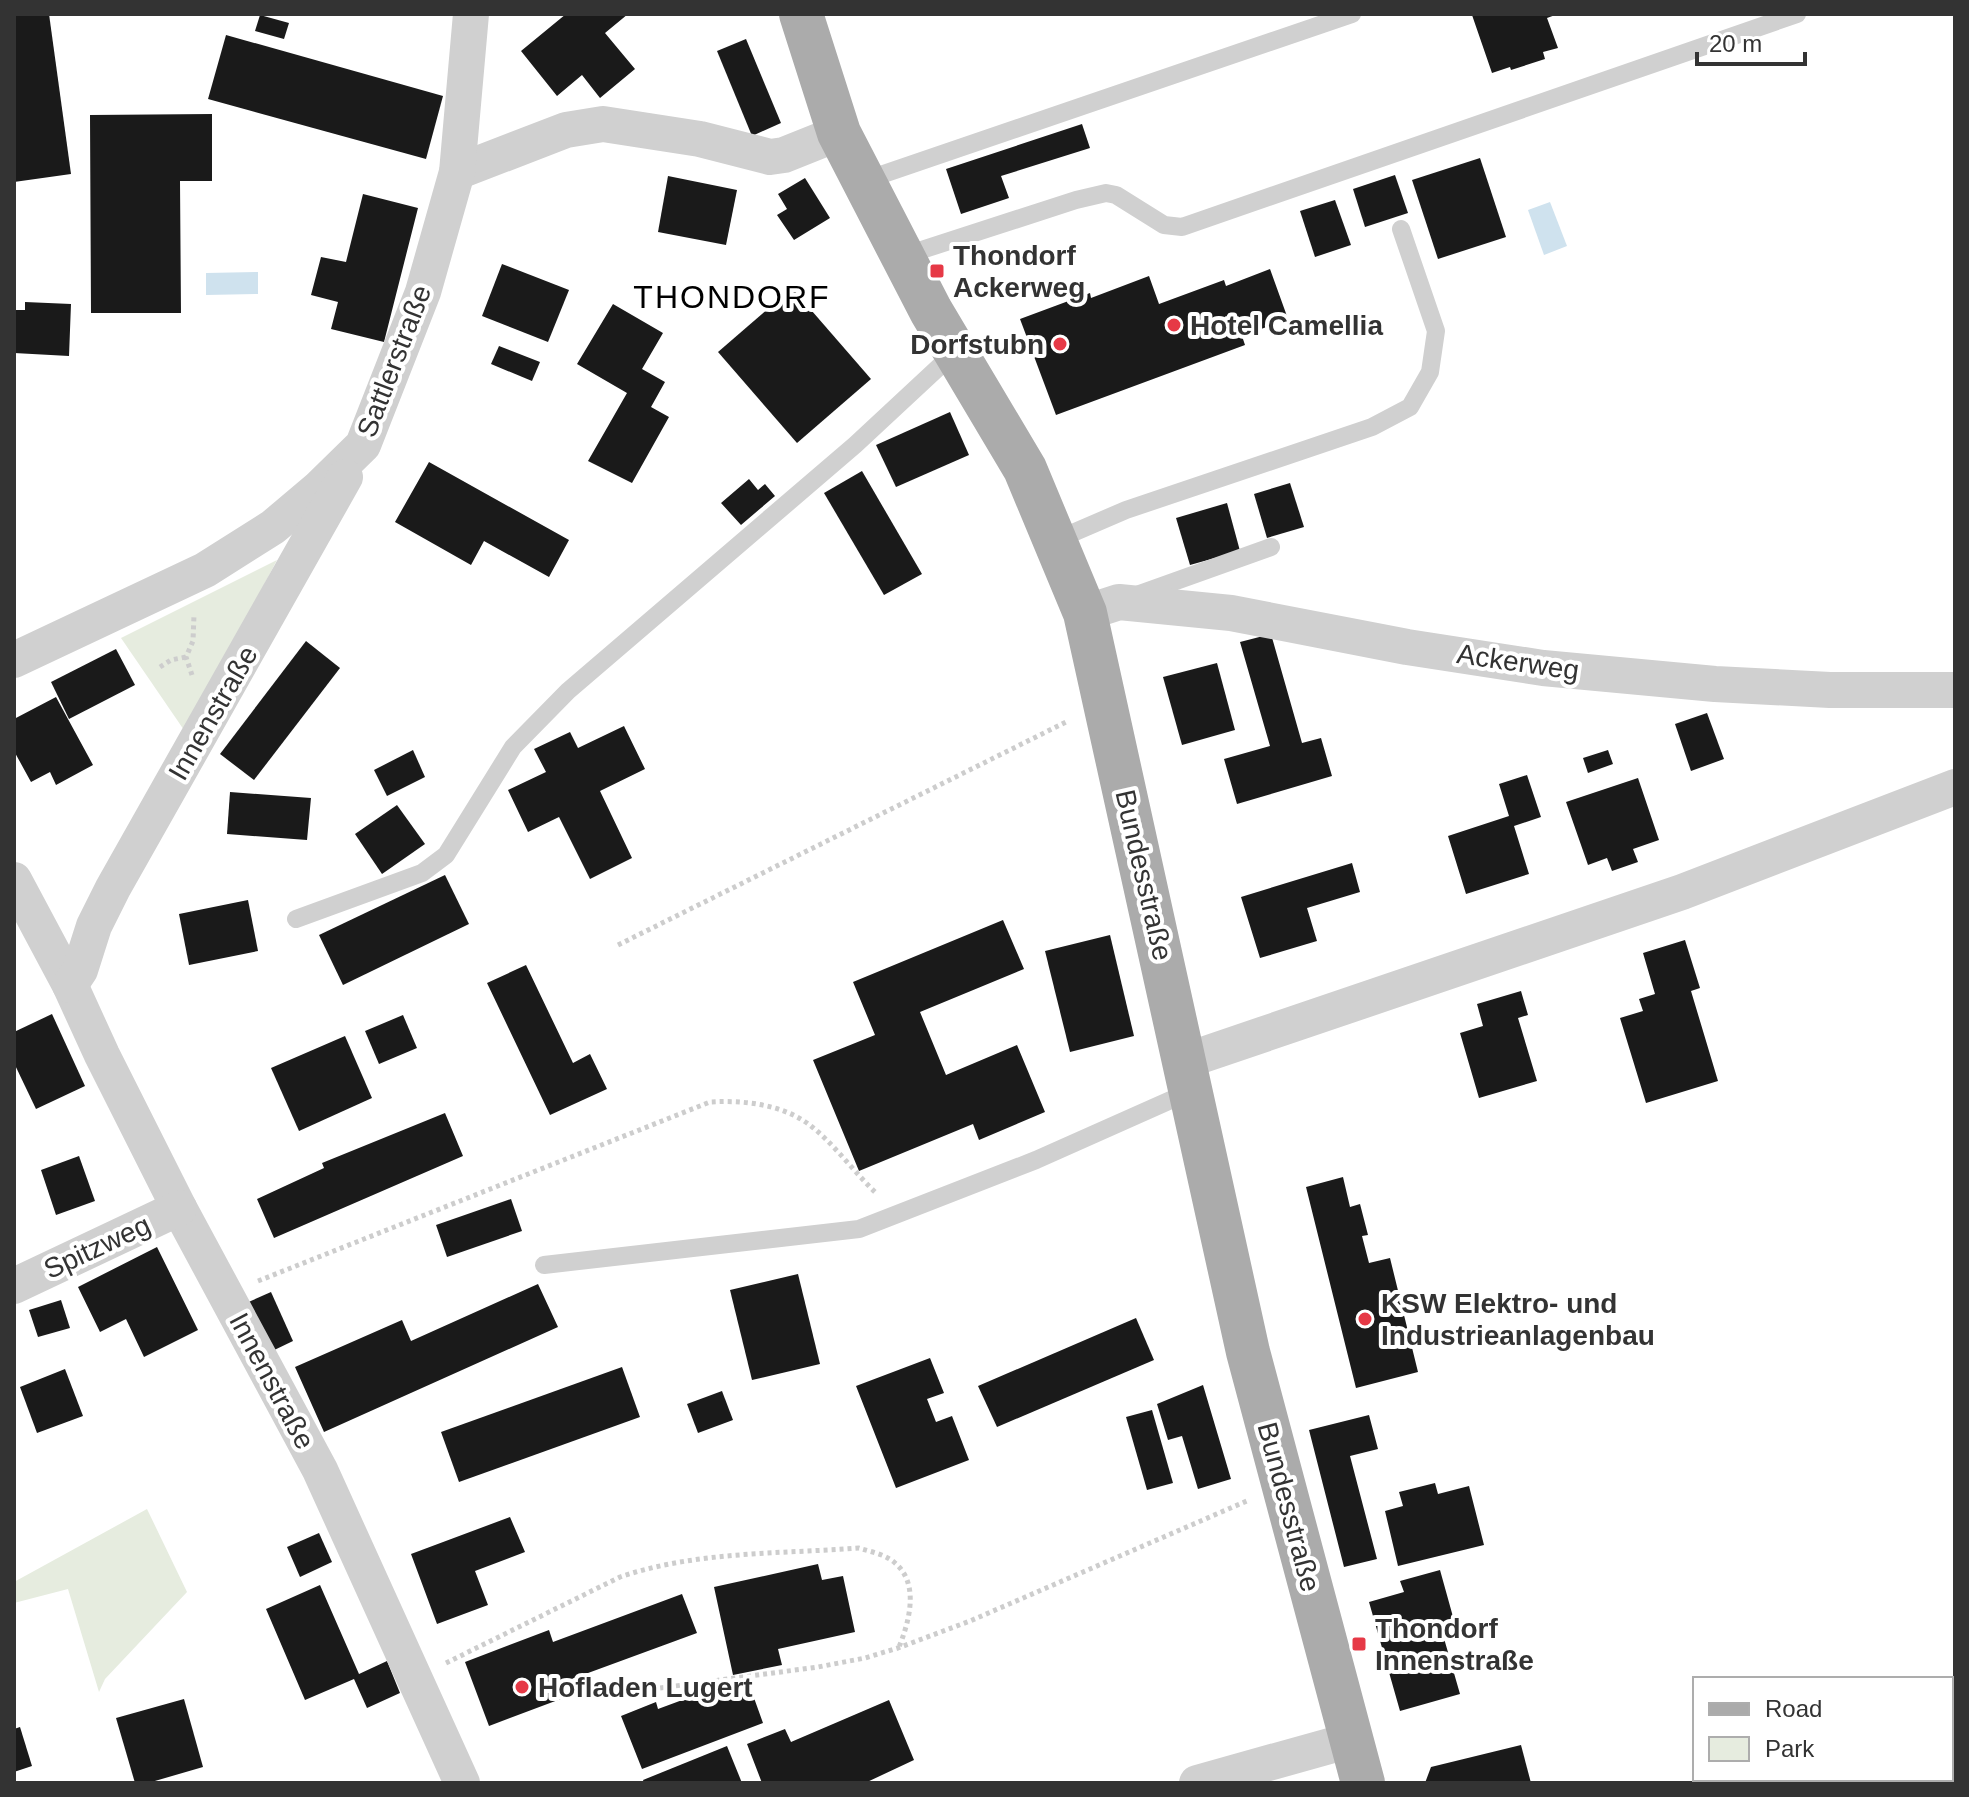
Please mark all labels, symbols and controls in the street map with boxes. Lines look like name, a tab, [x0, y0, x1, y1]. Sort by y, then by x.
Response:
scale bar	[1697, 16, 1805, 66]
text: 20 m	[1709, 30, 1762, 57]
place label: Thondorf Ackerweg	[953, 240, 1085, 303]
marker: Thondorf Ackerweg	[928, 262, 946, 280]
district label: THONDORF	[633, 279, 831, 315]
street label: Sattlerstraße	[351, 281, 437, 441]
place label: Hotel Camellia	[1190, 310, 1383, 341]
marker: Hotel Camellia	[1165, 316, 1183, 334]
place label: Dorfstubn	[910, 329, 1044, 360]
marker: Dorfstubn	[1051, 335, 1069, 353]
street label: Ackerweg	[1455, 638, 1581, 686]
street label: Innenstraße	[162, 641, 264, 785]
street label: Bundesstraße	[1109, 787, 1179, 963]
street label: Spitzweg	[39, 1209, 155, 1285]
place label: KSW Elektro- und Industrieanlagenbau	[1381, 1288, 1655, 1351]
street label: Innenstraße	[223, 1308, 321, 1454]
marker: KSW Elektro- und Industrieanlagenbau	[1356, 1310, 1374, 1328]
street label: Bundesstraße	[1251, 1419, 1327, 1595]
place label: Thondorf Innenstraße	[1375, 1613, 1534, 1676]
marker: Thondorf Innenstraße	[1350, 1635, 1368, 1653]
place label: Hofladen Lugert	[538, 1672, 753, 1703]
legend	[1693, 1677, 1953, 1781]
marker: Hofladen Lugert	[513, 1678, 531, 1696]
text: Road	[1765, 1695, 1822, 1722]
text: Park	[1765, 1735, 1815, 1762]

